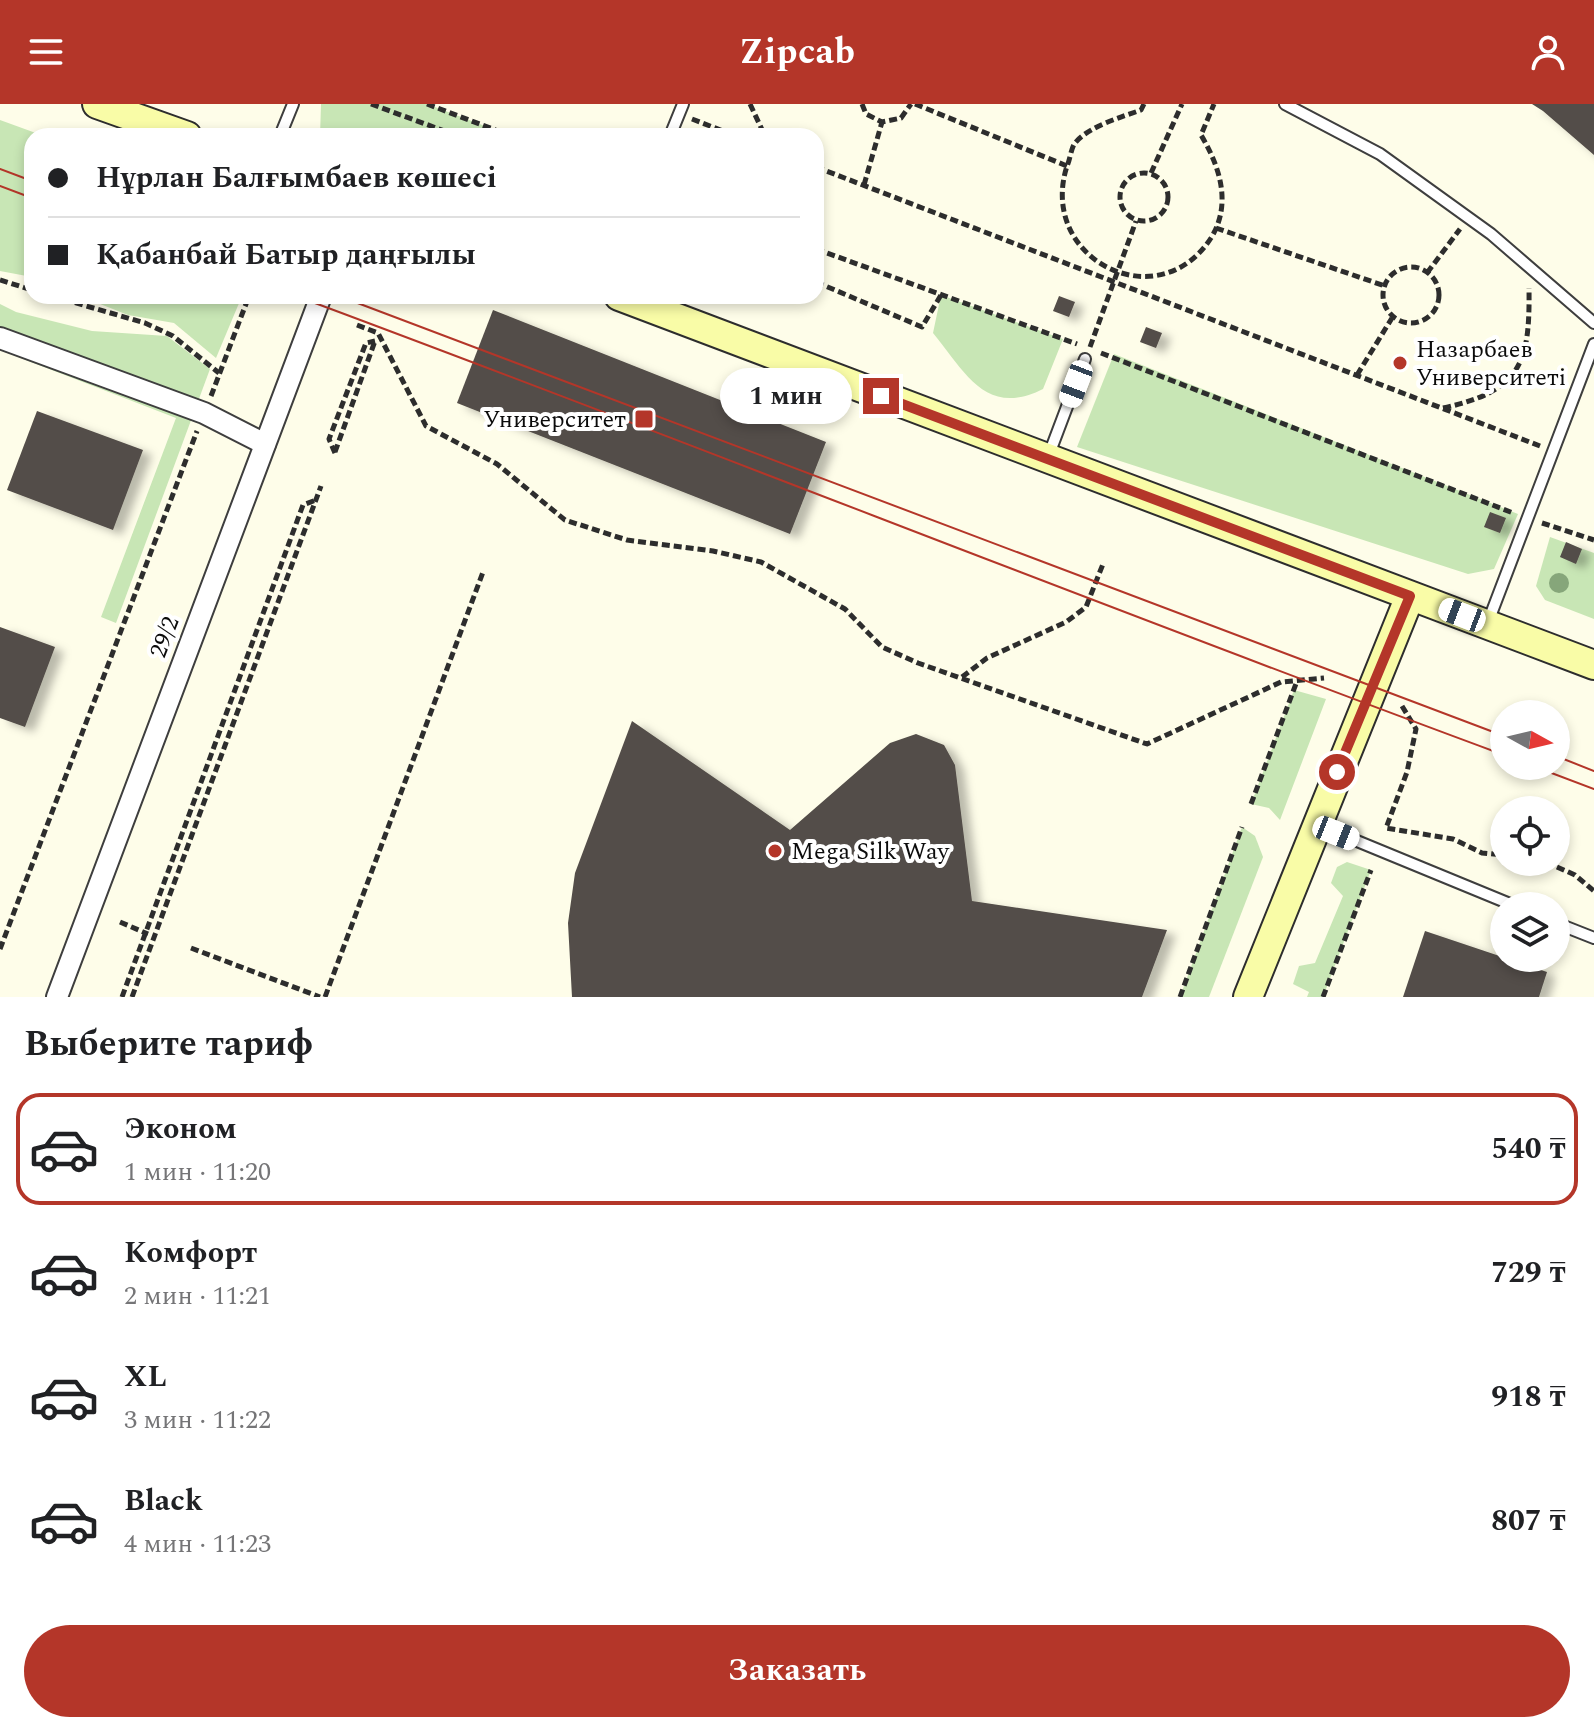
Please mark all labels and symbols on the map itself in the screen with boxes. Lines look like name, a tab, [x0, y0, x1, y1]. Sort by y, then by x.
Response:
place label: Назарбаев Университеті	[1416, 332, 1566, 396]
marker: Назарбаев Университеті	[1391, 354, 1409, 372]
car	[1056, 357, 1096, 411]
callout: 1 мин	[721, 368, 853, 424]
route end	[863, 378, 899, 414]
place label: Университет	[483, 402, 626, 438]
marker: Университет	[633, 408, 655, 430]
car	[1435, 595, 1489, 635]
street label: 29/2	[141, 611, 189, 663]
north arrow	[1490, 700, 1570, 780]
route start	[1319, 754, 1355, 790]
car	[1309, 813, 1363, 853]
place label: Mega Silk Way	[791, 834, 951, 870]
marker: Mega Silk Way	[766, 842, 784, 860]

